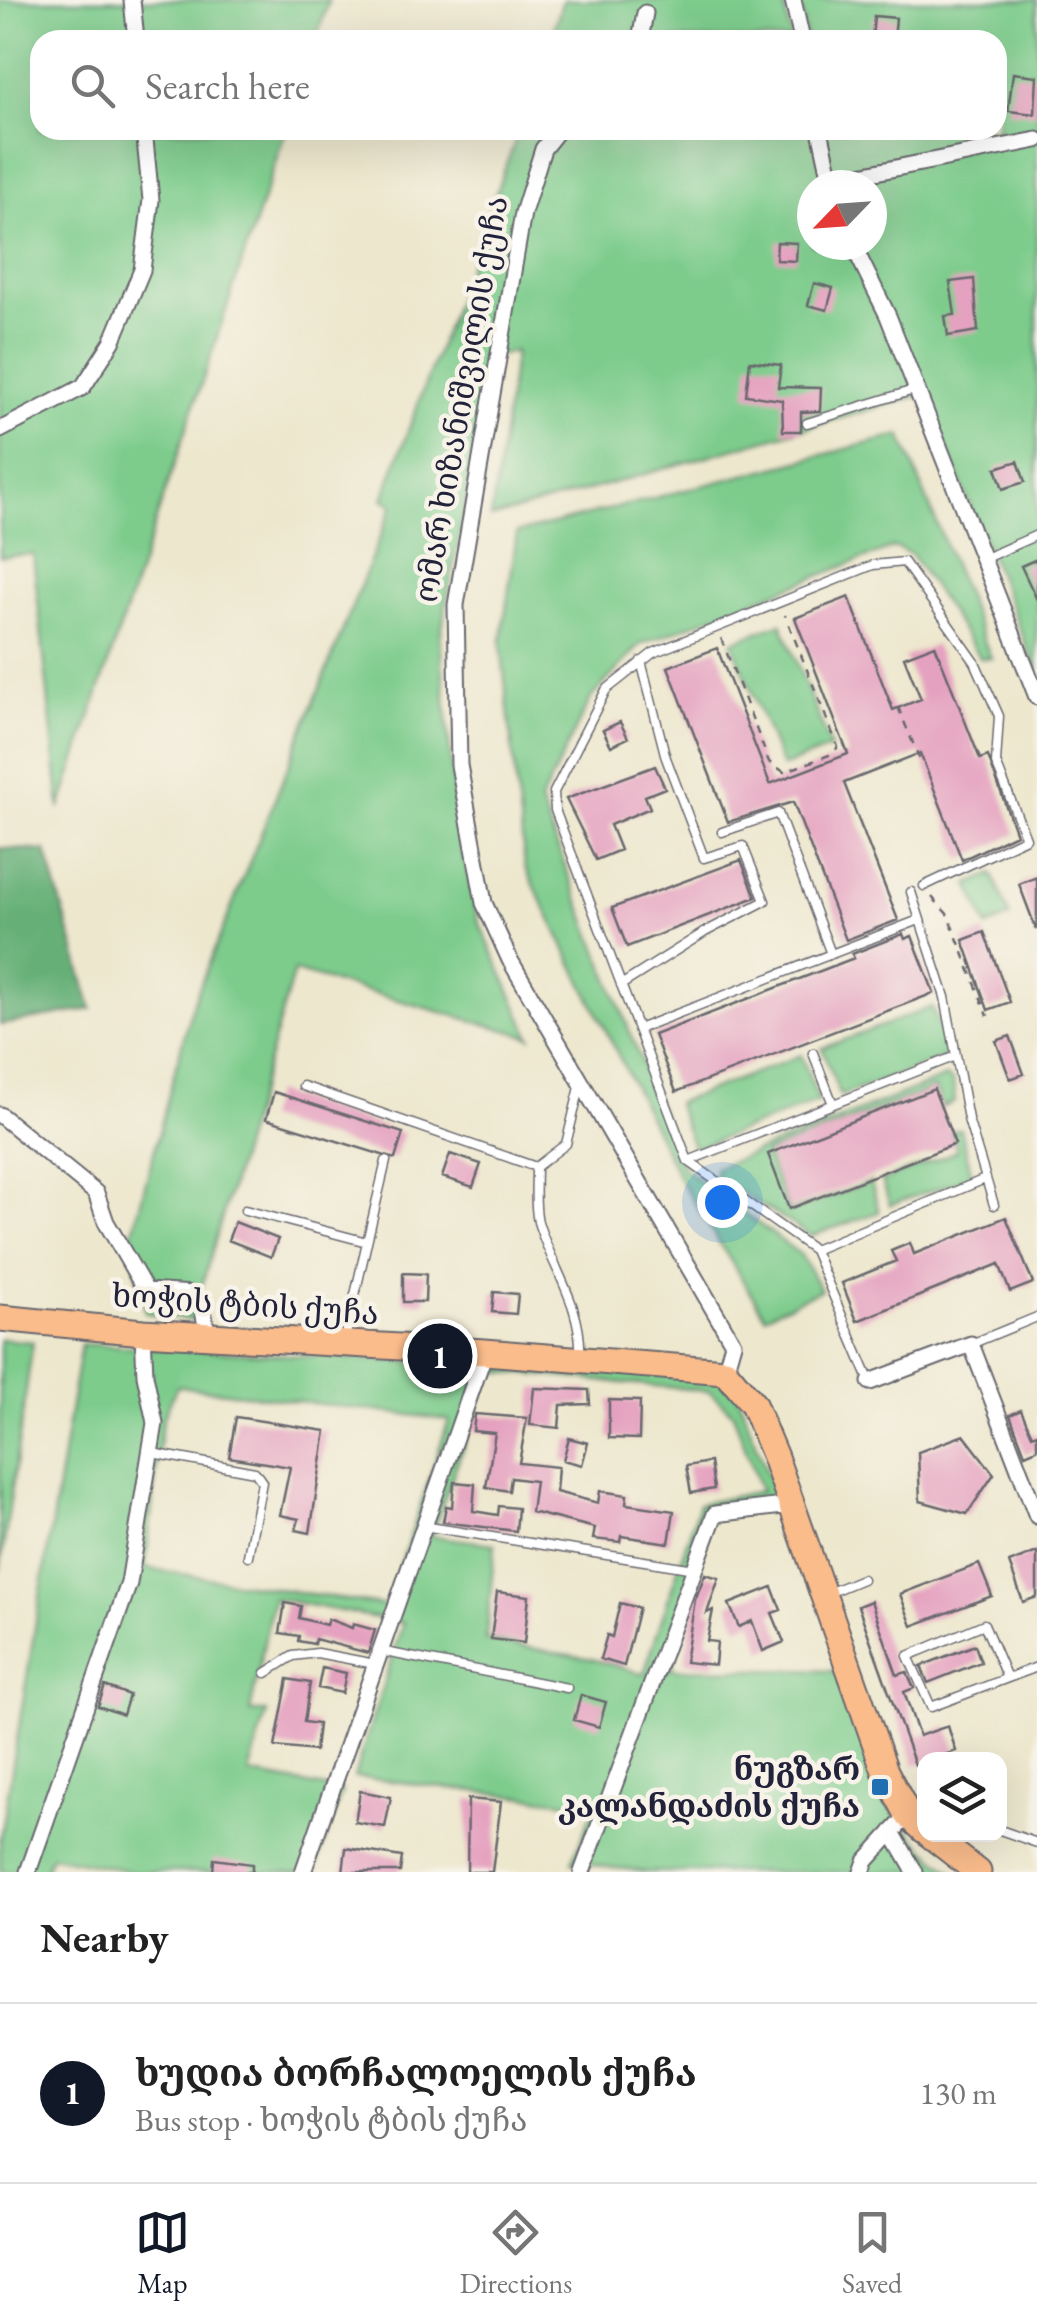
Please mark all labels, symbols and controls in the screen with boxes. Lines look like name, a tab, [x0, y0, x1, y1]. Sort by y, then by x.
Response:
search box	[30, 30, 1007, 140]
icon: search	[65, 58, 120, 113]
text: Search here	[145, 61, 310, 110]
north arrow	[797, 170, 887, 260]
street label: ომარ ხიზანიშვილის ქუჩა	[405, 192, 517, 606]
your location	[697, 1177, 748, 1228]
street label: ხოჭის ტბის ქუჩა	[110, 1274, 380, 1334]
pin: 1	[408, 1318, 472, 1394]
place label: ნუგზარ კალანდაძის ქუჩა	[558, 1748, 860, 1827]
map controls	[917, 1752, 1007, 1842]
button: layers	[917, 1752, 1007, 1842]
marker: ნუგზარ კალანდაძის ქუჩა	[869, 1776, 891, 1798]
text: Nearby	[40, 1910, 169, 1965]
text: ხუდია ბორჩალოელის ქუჩა	[135, 2048, 697, 2097]
text: 1	[64, 2072, 81, 2114]
text: 130 m	[920, 2072, 997, 2114]
text: Bus stop · ხოჭის ტბის ქუჩა	[135, 2099, 527, 2141]
tab: Map	[135, 2205, 190, 2301]
tab: Directions	[460, 2205, 572, 2301]
tab: Saved	[842, 2205, 902, 2301]

